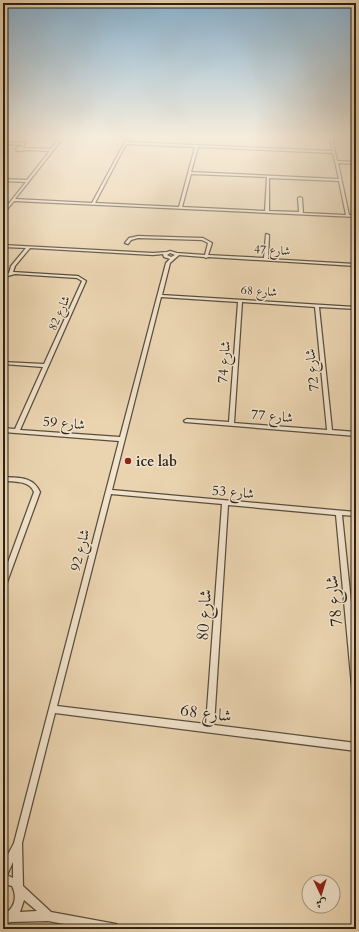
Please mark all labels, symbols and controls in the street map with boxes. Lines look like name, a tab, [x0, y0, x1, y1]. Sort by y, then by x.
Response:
street label: شارع 47	[253, 241, 291, 262]
street label: شارع 68	[240, 282, 278, 303]
street label: شارع 82	[44, 293, 77, 334]
street label: شارع 74	[213, 340, 237, 384]
street label: شارع 72	[300, 348, 326, 392]
street label: شارع 77	[250, 405, 294, 429]
street label: شارع 59	[42, 412, 86, 436]
place label: ice lab	[136, 452, 177, 471]
marker: ice lab	[123, 456, 133, 466]
street label: شارع 53	[211, 481, 255, 505]
street label: شارع 92	[66, 527, 96, 573]
street label: شارع 78	[320, 574, 350, 628]
street label: شارع 80	[191, 589, 219, 642]
street label: شارع 68	[179, 698, 233, 730]
north arrow	[301, 874, 341, 914]
text: ش	[316, 896, 328, 911]

